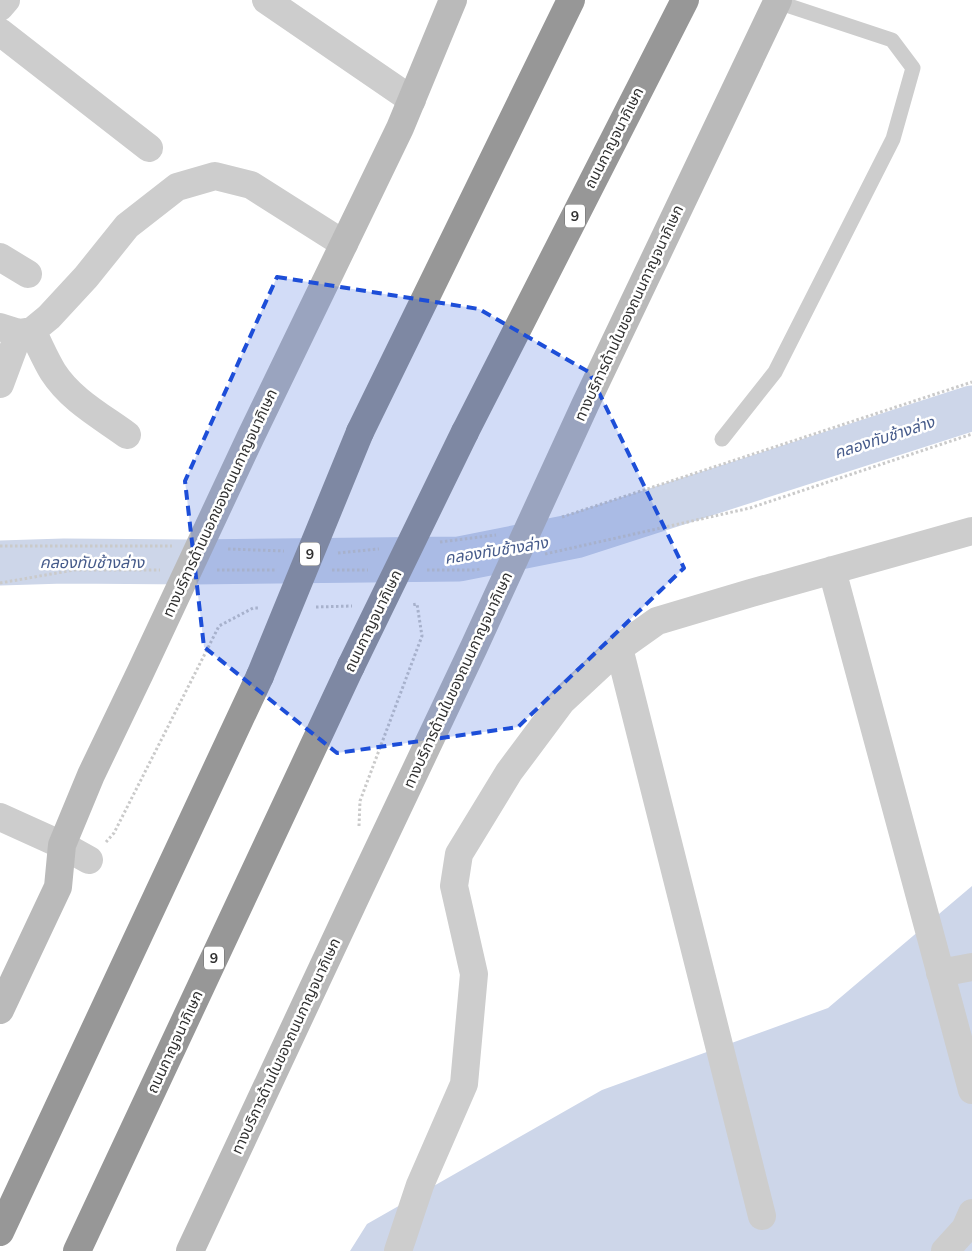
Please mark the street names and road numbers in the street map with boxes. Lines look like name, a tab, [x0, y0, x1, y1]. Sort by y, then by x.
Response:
street label: ถนนกาญจนาภิเษก	[580, 84, 647, 192]
street label: ทางบริการด้านในของถนนกาญจนาภิเษก	[570, 202, 687, 424]
road number: 9	[565, 205, 585, 228]
street label: ทางบริการด้านนอกของถนนกาญจนาภิเษก	[158, 386, 281, 620]
road number: 9	[300, 542, 320, 566]
street label: ถนนกาญจนาภิเษก	[340, 567, 405, 675]
street label: ทางบริการด้านในของถนนกาญจนาภิเษก	[399, 569, 516, 791]
street label: ทางบริการด้านในของถนนกาญจนาภิเษก	[227, 935, 344, 1157]
road number: 9	[204, 946, 224, 970]
street label: ถนนกาญจนาภิเษก	[142, 987, 207, 1096]

